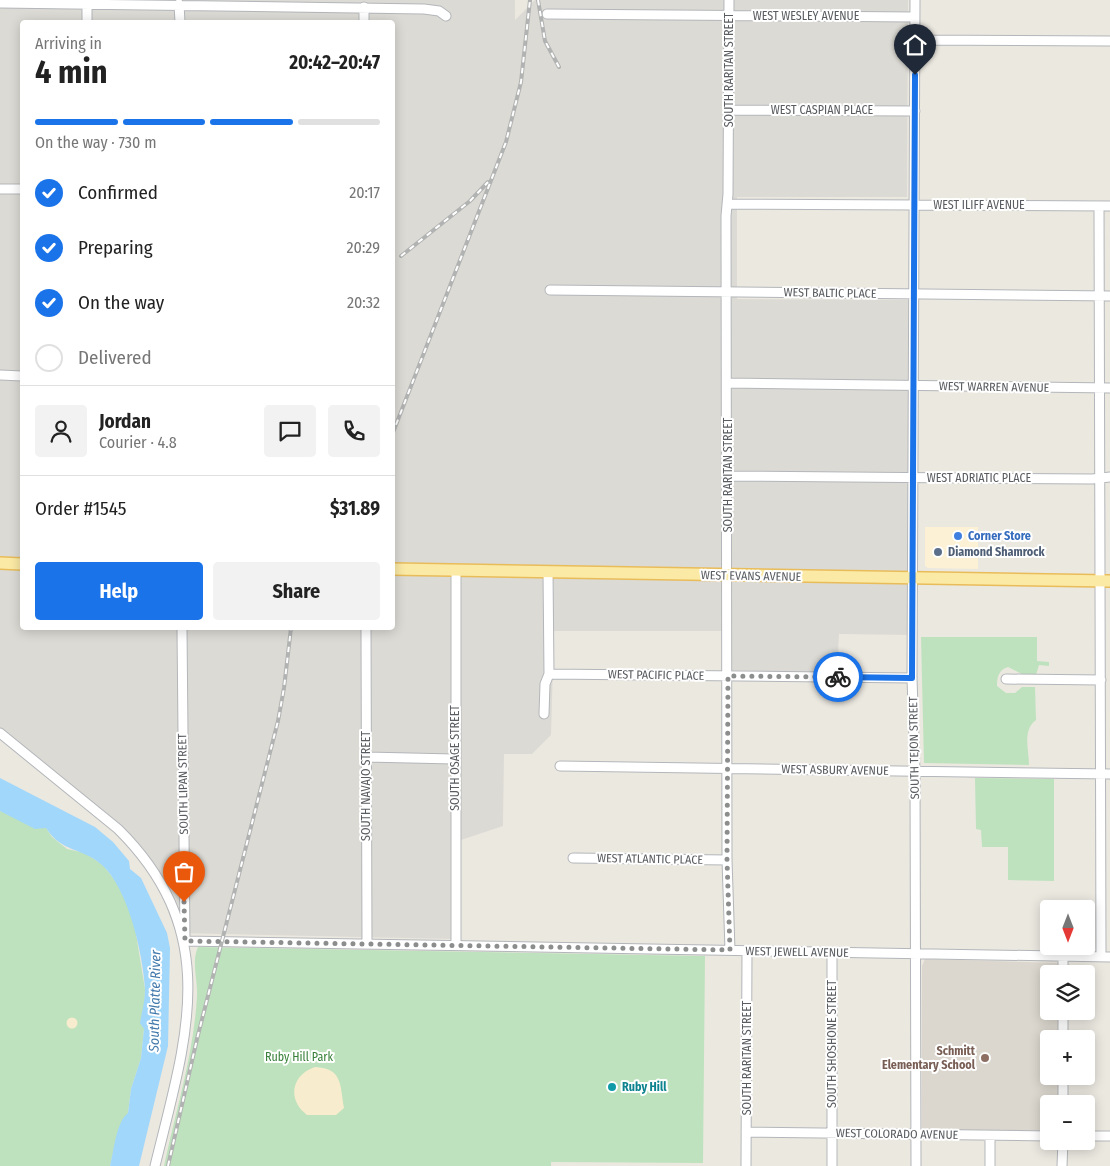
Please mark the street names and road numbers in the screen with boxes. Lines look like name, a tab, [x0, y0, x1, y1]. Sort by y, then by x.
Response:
street label: WEST WESLEY AVENUE	[753, 9, 860, 23]
street label: SOUTH RARITAN STREET	[722, 12, 736, 127]
street label: WEST CASPIAN PLACE	[771, 103, 874, 117]
street label: WEST ILIFF AVENUE	[933, 198, 1025, 212]
street label: WEST BALTIC PLACE	[783, 285, 877, 301]
street label: WEST WARREN AVENUE	[939, 379, 1050, 395]
street label: SOUTH RARITAN STREET	[721, 417, 735, 532]
street label: WEST ADRIATIC PLACE	[927, 471, 1032, 485]
street label: WEST EVANS AVENUE	[701, 568, 802, 584]
street label: WEST PACIFIC PLACE	[608, 667, 705, 683]
street label: SOUTH TEJON STREET	[906, 696, 922, 800]
street label: SOUTH OSAGE STREET	[448, 705, 462, 811]
street label: SOUTH NAVAJO STREET	[359, 731, 373, 841]
street label: SOUTH LIPAN STREET	[175, 733, 191, 835]
street label: WEST ASBURY AVENUE	[781, 762, 889, 778]
street label: WEST ATLANTIC PLACE	[597, 851, 703, 867]
street label: WEST JEWELL AVENUE	[745, 944, 849, 960]
street label: SOUTH SHOSHONE STREET	[825, 980, 839, 1108]
street label: SOUTH RARITAN STREET	[740, 1000, 754, 1115]
street label: WEST COLORADO AVENUE	[836, 1126, 959, 1142]

